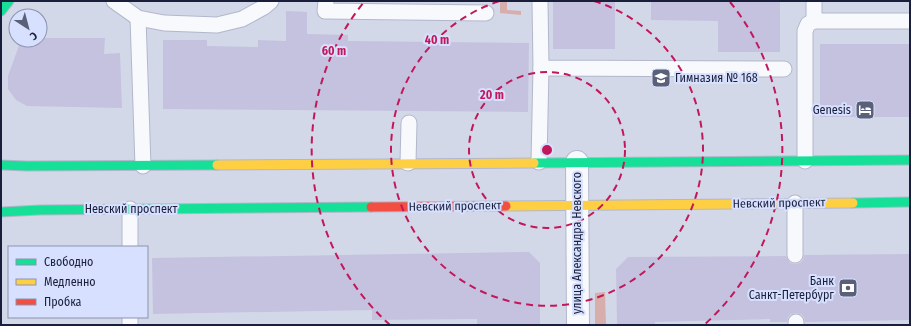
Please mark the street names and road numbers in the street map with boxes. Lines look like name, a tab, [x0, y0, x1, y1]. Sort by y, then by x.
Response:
street label: улица Александра Невского	[570, 172, 584, 314]
street label: Невский проспект	[733, 195, 826, 211]
street label: Невский проспект	[409, 198, 502, 214]
street label: Невский проспект	[85, 202, 177, 216]

